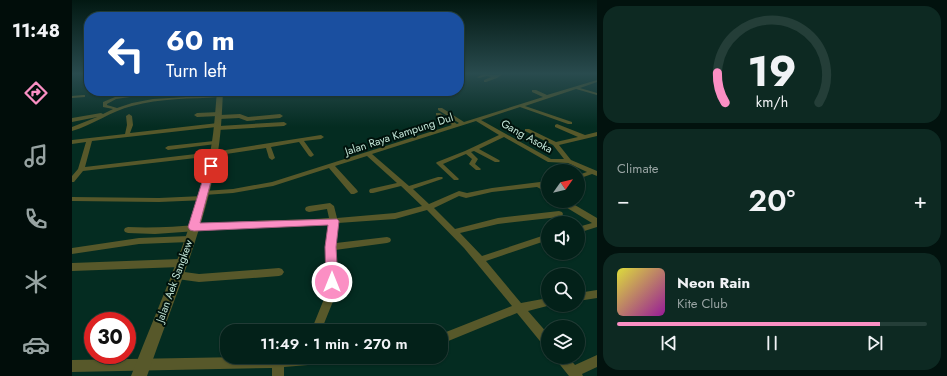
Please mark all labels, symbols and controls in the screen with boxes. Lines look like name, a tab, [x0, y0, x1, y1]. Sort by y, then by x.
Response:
text: 11:48	[12, 18, 60, 44]
text: 60 m	[166, 20, 235, 61]
icon: left	[100, 28, 152, 80]
text: 19	[748, 40, 796, 101]
text: Turn left	[166, 58, 226, 84]
icon: directions	[22, 79, 50, 107]
text: km/h	[756, 91, 788, 111]
street label: Jalan Raya Kampung Dul	[341, 109, 455, 160]
street label: Gang Asoka	[498, 115, 556, 157]
icon: music	[22, 142, 50, 170]
pin	[194, 149, 228, 183]
icon: arrive	[200, 155, 222, 177]
text: Climate	[617, 159, 658, 178]
north arrow	[541, 164, 585, 208]
map controls	[541, 164, 585, 364]
text: 20°	[748, 179, 795, 222]
text: −	[617, 184, 630, 216]
text: +	[913, 184, 927, 216]
icon: phone	[22, 205, 50, 233]
button: sound	[541, 216, 585, 260]
street label: Jalan Aek Sangkew	[151, 237, 197, 326]
position arrow	[311, 261, 353, 303]
icon: climate	[22, 268, 50, 296]
button: search	[541, 268, 585, 312]
text: Neon Rain	[677, 272, 750, 294]
text: Kite Club	[677, 294, 728, 313]
speed limit sign: 30	[84, 312, 136, 364]
button: layers	[541, 320, 585, 364]
icon: car	[22, 331, 50, 359]
icon: previous	[658, 332, 680, 354]
icon: pause	[761, 332, 783, 354]
icon: next	[864, 332, 886, 354]
text: 11:49 · 1 min · 270 m	[260, 333, 408, 355]

